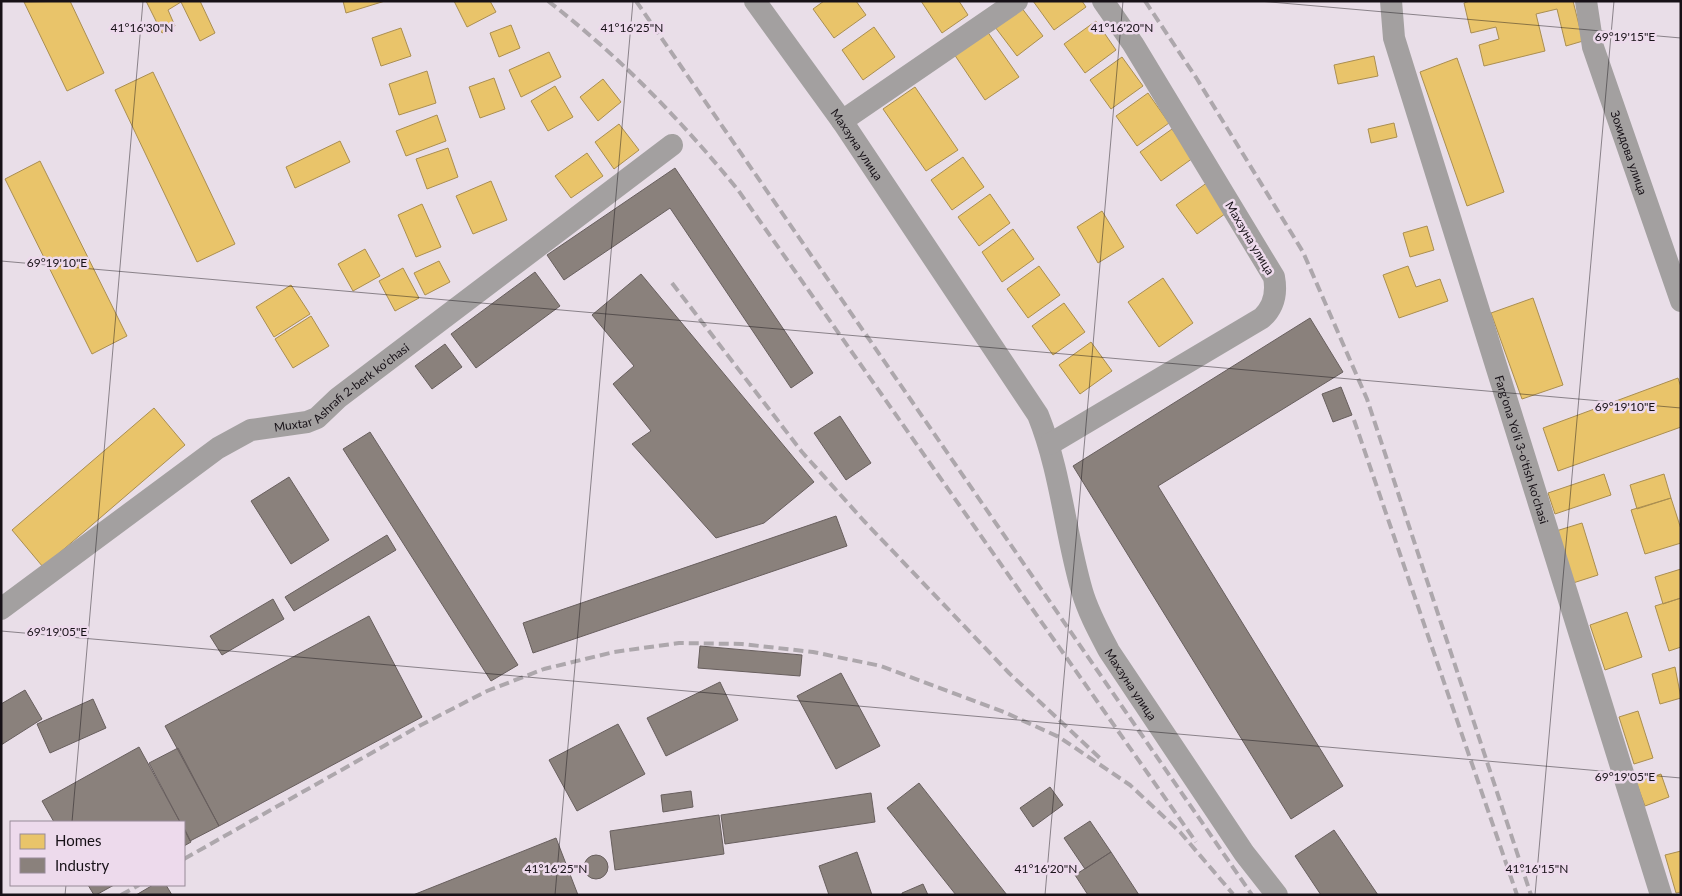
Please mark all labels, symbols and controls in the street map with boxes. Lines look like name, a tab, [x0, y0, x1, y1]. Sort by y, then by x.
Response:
text: 41°16'30"N	[111, 20, 173, 35]
text: 41°16'25"N	[601, 20, 663, 35]
text: 41°16'20"N	[1091, 20, 1153, 35]
text: 69°19'15"E	[1595, 29, 1655, 44]
street label: Махзуна улица	[828, 106, 887, 183]
street label: Зохидова улица	[1608, 108, 1651, 196]
street label: Махзуна улица	[1222, 199, 1278, 277]
text: 69°19'10"E	[27, 255, 87, 270]
street label: Muxtar Ashrafi 2-berk ko'chasi	[273, 339, 412, 434]
street label: Farg'ona Yo'li 3-o'tish ko'chasi	[1492, 373, 1552, 526]
text: 69°19'10"E	[1595, 399, 1655, 414]
text: 69°19'05"E	[27, 624, 87, 639]
street label: Махзуна улица	[1102, 646, 1160, 723]
text: 69°19'05"E	[1595, 769, 1655, 784]
legend	[10, 821, 185, 886]
text: Homes	[55, 831, 101, 849]
text: Industry	[55, 856, 110, 874]
text: 41°16'25"N	[525, 861, 587, 876]
text: 41°16'20"N	[1015, 861, 1077, 876]
text: 41°16'15"N	[1506, 861, 1568, 876]

